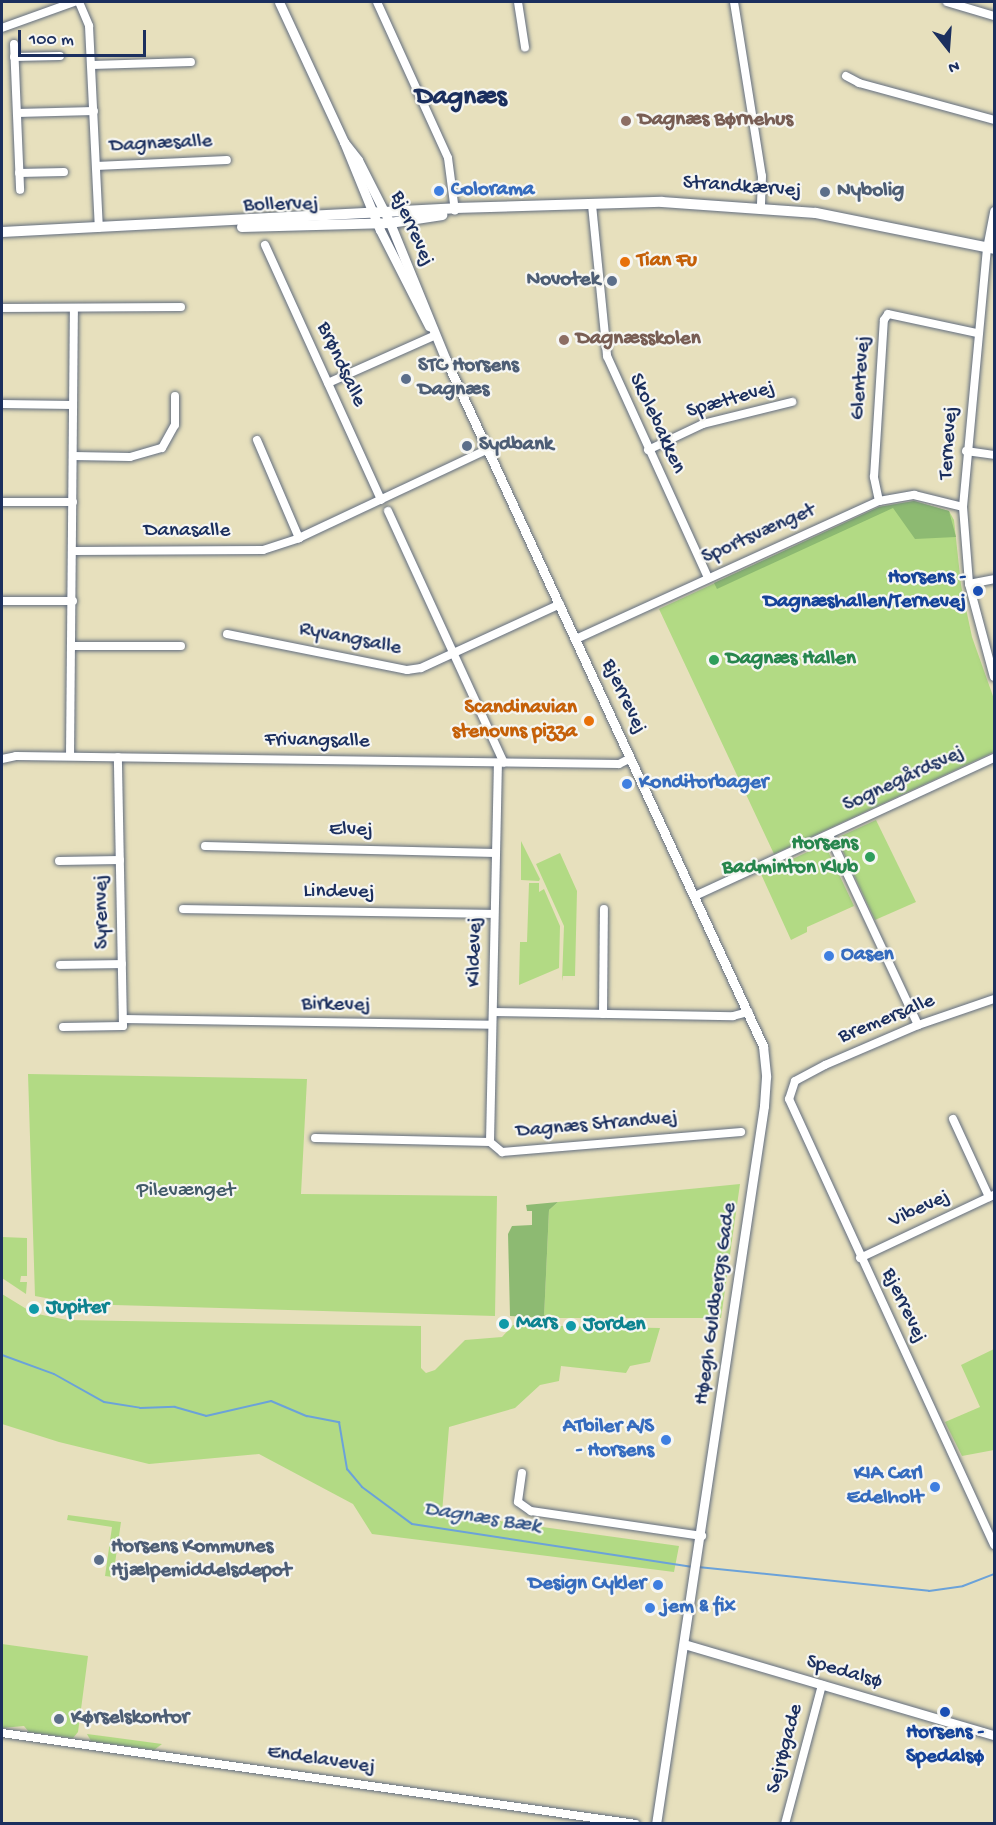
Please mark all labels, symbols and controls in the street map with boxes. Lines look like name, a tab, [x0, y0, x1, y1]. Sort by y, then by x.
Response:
scale bar	[21, 18, 148, 56]
north arrow	[918, 18, 978, 78]
text: 100 m	[29, 30, 74, 51]
text: N	[946, 55, 961, 76]
district label: Dagnæs	[415, 83, 507, 115]
place label: Dagnæs Børnehus	[638, 108, 793, 134]
marker: Dagnæs Børnehus	[619, 114, 633, 128]
street label: Dagnæsalle	[109, 130, 213, 160]
street label: Strandkærvej	[682, 171, 802, 205]
place label: Colorama	[451, 178, 534, 204]
place label: Nybolig	[837, 179, 904, 205]
marker: Colorama	[432, 184, 446, 198]
marker: Nybolig	[818, 185, 832, 199]
street label: Bjerrevej	[383, 188, 439, 270]
street label: Bollervej	[243, 193, 319, 219]
place label: Tian Fu	[637, 249, 697, 275]
marker: Tian Fu	[618, 255, 632, 269]
place label: Novotek	[526, 268, 600, 294]
marker: Novotek	[605, 274, 619, 288]
street label: Brøndsalle	[309, 319, 371, 411]
place label: Dagnæsskolen	[576, 327, 701, 353]
marker: Dagnæsskolen	[557, 333, 571, 347]
street label: Glentevej	[846, 335, 878, 421]
place label: STC Horsens Dagnæs	[418, 354, 519, 404]
street label: Skolebakken	[622, 370, 690, 478]
marker: STC Horsens Dagnæs	[399, 372, 413, 386]
street label: Spættevej	[684, 376, 778, 426]
street label: Ternevej	[935, 406, 965, 480]
place label: Sydbank	[479, 433, 553, 459]
marker: Sydbank	[460, 439, 474, 453]
street label: Sportsvænget	[698, 499, 820, 571]
street label: Danasalle	[144, 519, 230, 545]
place label: Horsens - Dagnæshallen/Ternevej	[763, 566, 966, 616]
marker: Horsens - Dagnæshallen/Ternevej	[971, 584, 985, 598]
street label: Ryvangsalle	[297, 618, 403, 662]
place label: Dagnæs Hallen	[726, 647, 856, 673]
marker: Dagnæs Hallen	[707, 653, 721, 667]
street label: Bjerrevej	[595, 656, 651, 738]
place label: Scandinavian stenovns pizza	[452, 696, 577, 746]
marker: Scandinavian stenovns pizza	[582, 714, 596, 728]
street label: Frivangsalle	[264, 728, 370, 756]
street label: Sognegårdsvej	[839, 741, 969, 819]
place label: Konditorbager	[639, 771, 768, 797]
marker: Konditorbager	[620, 777, 634, 791]
street label: Elvej	[329, 818, 373, 844]
place label: Horsens Badminton Klub	[722, 832, 858, 882]
marker: Horsens Badminton Klub	[863, 850, 877, 864]
street label: Syrenvej	[90, 875, 116, 949]
street label: Lindevej	[303, 880, 375, 906]
street label: Kildevej	[463, 917, 489, 987]
place label: Oasen	[841, 943, 894, 969]
marker: Oasen	[822, 949, 836, 963]
street label: Bremersalle	[835, 989, 939, 1051]
street label: Birkevej	[301, 993, 371, 1019]
street label: Dagnæs Strandvej	[515, 1106, 679, 1146]
park label: Pilevænget	[137, 1179, 235, 1205]
street label: Vibevej	[886, 1185, 954, 1235]
street label: Høegh Guldbergs Gade	[690, 1201, 744, 1407]
street label: Bjerrevej	[875, 1265, 931, 1347]
place label: Jupiter	[46, 1296, 109, 1322]
marker: Jupiter	[27, 1302, 41, 1316]
place label: Mars	[516, 1311, 557, 1337]
place label: Jorden	[583, 1313, 646, 1339]
marker: Mars	[497, 1317, 511, 1331]
marker: Jorden	[564, 1319, 578, 1333]
place label: ATbiler A/S - Horsens	[563, 1415, 654, 1465]
marker: ATbiler A/S - Horsens	[659, 1433, 673, 1447]
place label: KIA Carl Edelholt	[847, 1462, 923, 1512]
marker: KIA Carl Edelholt	[928, 1480, 942, 1494]
water label: Dagnæs Bæk	[422, 1497, 542, 1541]
place label: Horsens Kommunes Hjælpemiddelsdepot	[111, 1535, 291, 1585]
marker: Horsens Kommunes Hjælpemiddelsdepot	[92, 1553, 106, 1567]
place label: Design Cykler	[528, 1572, 646, 1598]
marker: Design Cykler	[651, 1578, 665, 1592]
place label: jem & fix	[662, 1595, 736, 1621]
marker: jem & fix	[643, 1601, 657, 1615]
street label: Spedalsø	[803, 1650, 885, 1696]
street label: Sejrøgade	[762, 1701, 810, 1797]
marker: Horsens - Spedalsø	[938, 1705, 952, 1719]
place label: Kørselskontor	[71, 1706, 189, 1732]
marker: Kørselskontor	[52, 1712, 66, 1726]
place label: Horsens - Spedalsø	[906, 1721, 984, 1771]
street label: Endelavevej	[265, 1741, 377, 1781]

